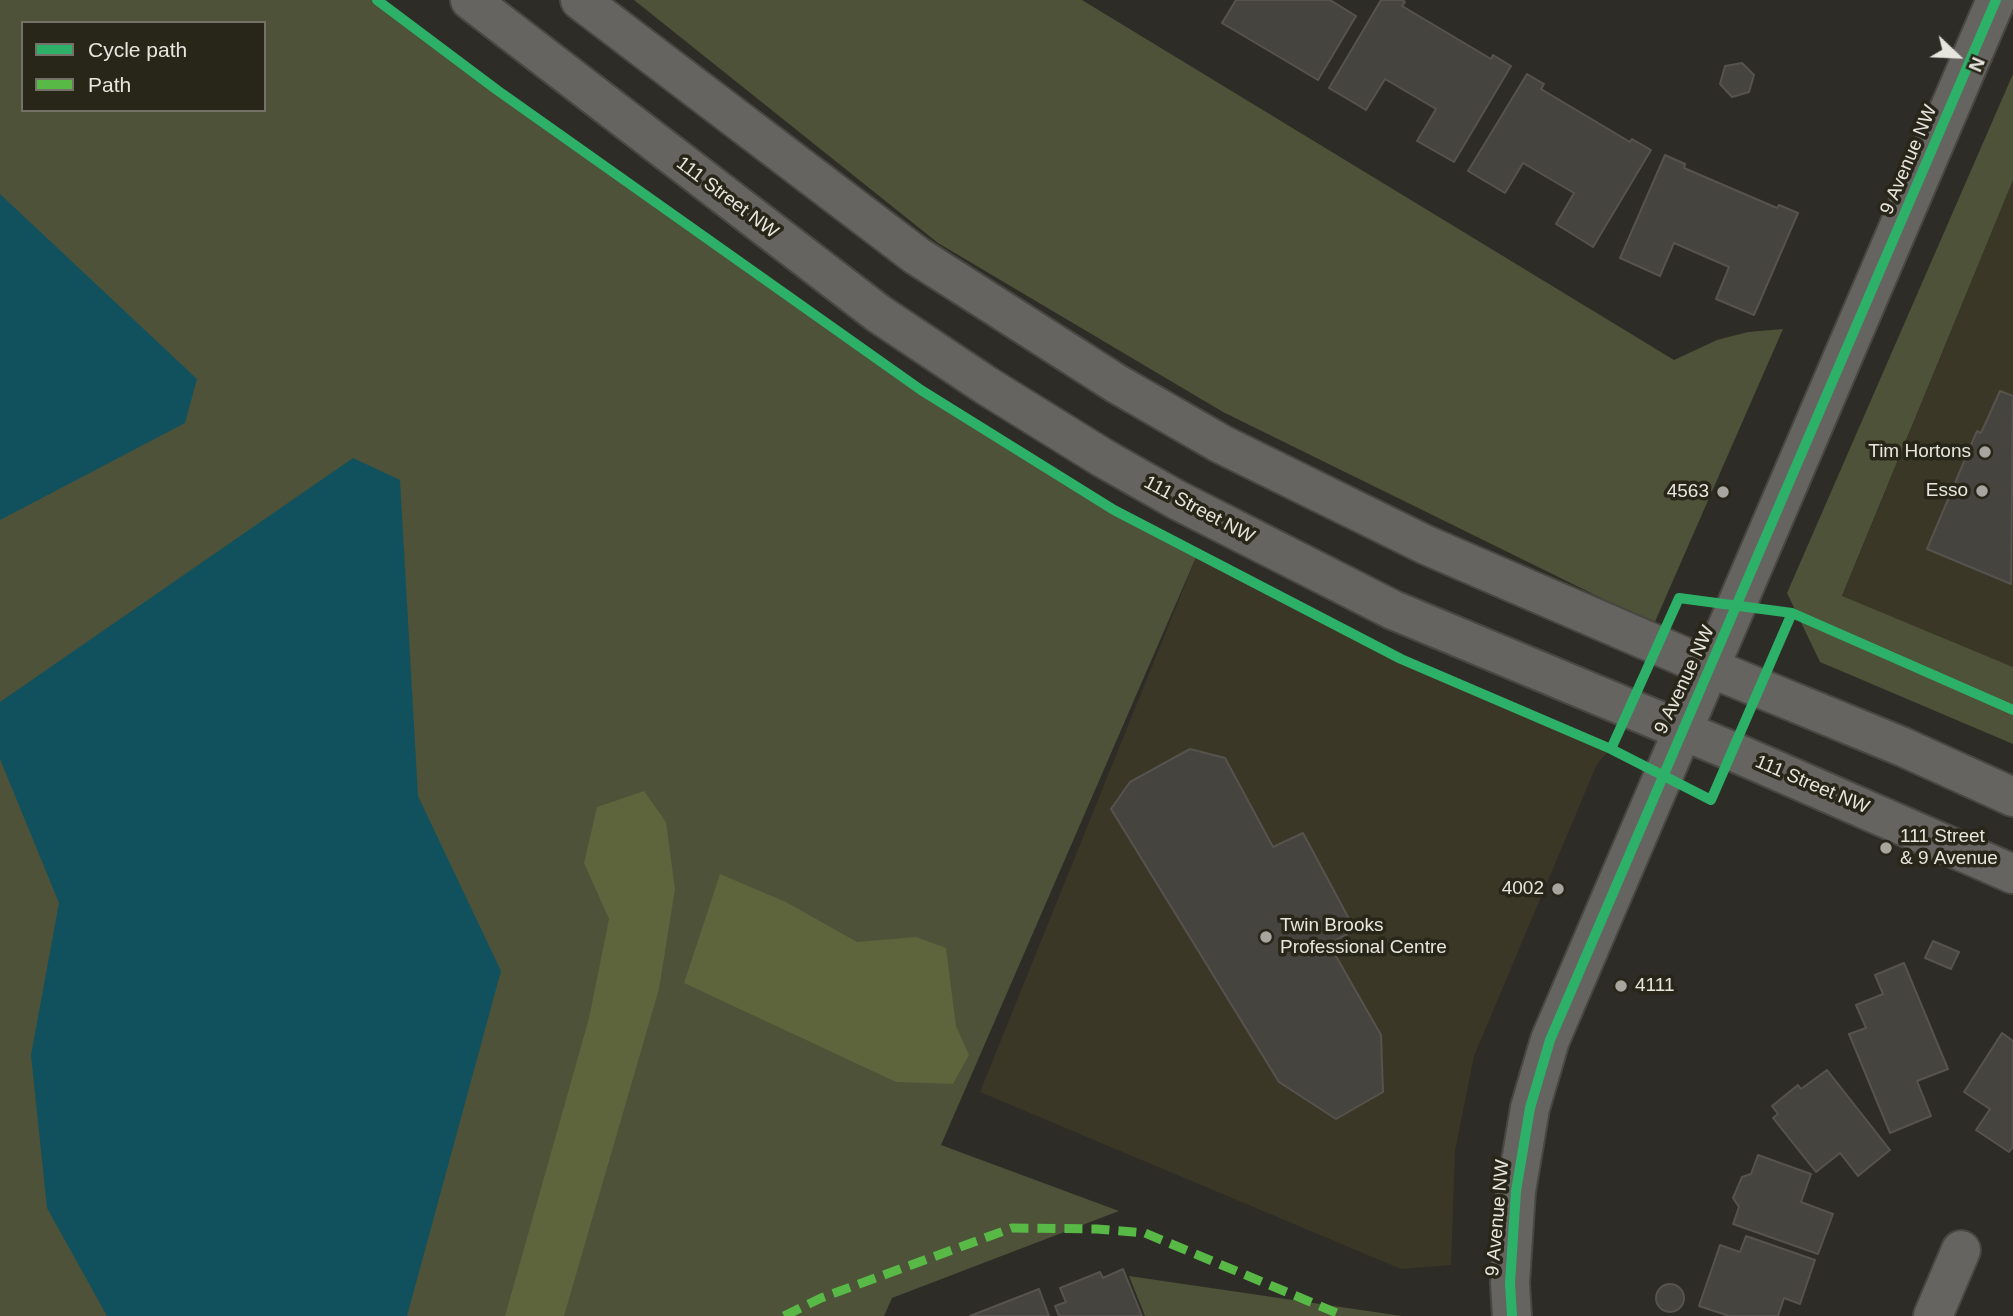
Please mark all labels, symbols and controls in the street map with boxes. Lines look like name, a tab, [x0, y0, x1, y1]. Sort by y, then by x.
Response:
legend	[21, 21, 266, 112]
north arrow	[1922, 21, 1992, 91]
text: Cycle path	[88, 38, 187, 61]
text: N	[1964, 54, 1989, 75]
text: Path	[88, 73, 131, 96]
street label: 9 Avenue NW	[1876, 102, 1942, 218]
street label: 111 Street NW	[672, 152, 782, 244]
place label: Tim Hortons	[1868, 441, 1971, 463]
marker: Tim Hortons	[1977, 444, 1993, 460]
street label: 111 Street NW	[1140, 471, 1258, 549]
place label: Esso	[1926, 480, 1968, 502]
place label: 4563	[1667, 481, 1709, 503]
marker: Esso	[1974, 483, 1990, 499]
marker: 4563	[1715, 484, 1731, 500]
street label: 9 Avenue NW	[1650, 622, 1720, 738]
street label: 111 Street NW	[1751, 751, 1873, 819]
place label: 111 Street & 9 Avenue	[1900, 826, 1998, 870]
marker: 111 Street & 9 Avenue	[1878, 840, 1894, 856]
place label: 4002	[1502, 878, 1544, 900]
marker: 4002	[1550, 881, 1566, 897]
place label: Twin Brooks Professional Centre	[1280, 915, 1447, 959]
marker: Twin Brooks Professional Centre	[1258, 929, 1274, 945]
place label: 4111	[1635, 975, 1674, 997]
marker: 4111	[1613, 978, 1629, 994]
street label: 9 Avenue NW	[1482, 1159, 1514, 1277]

